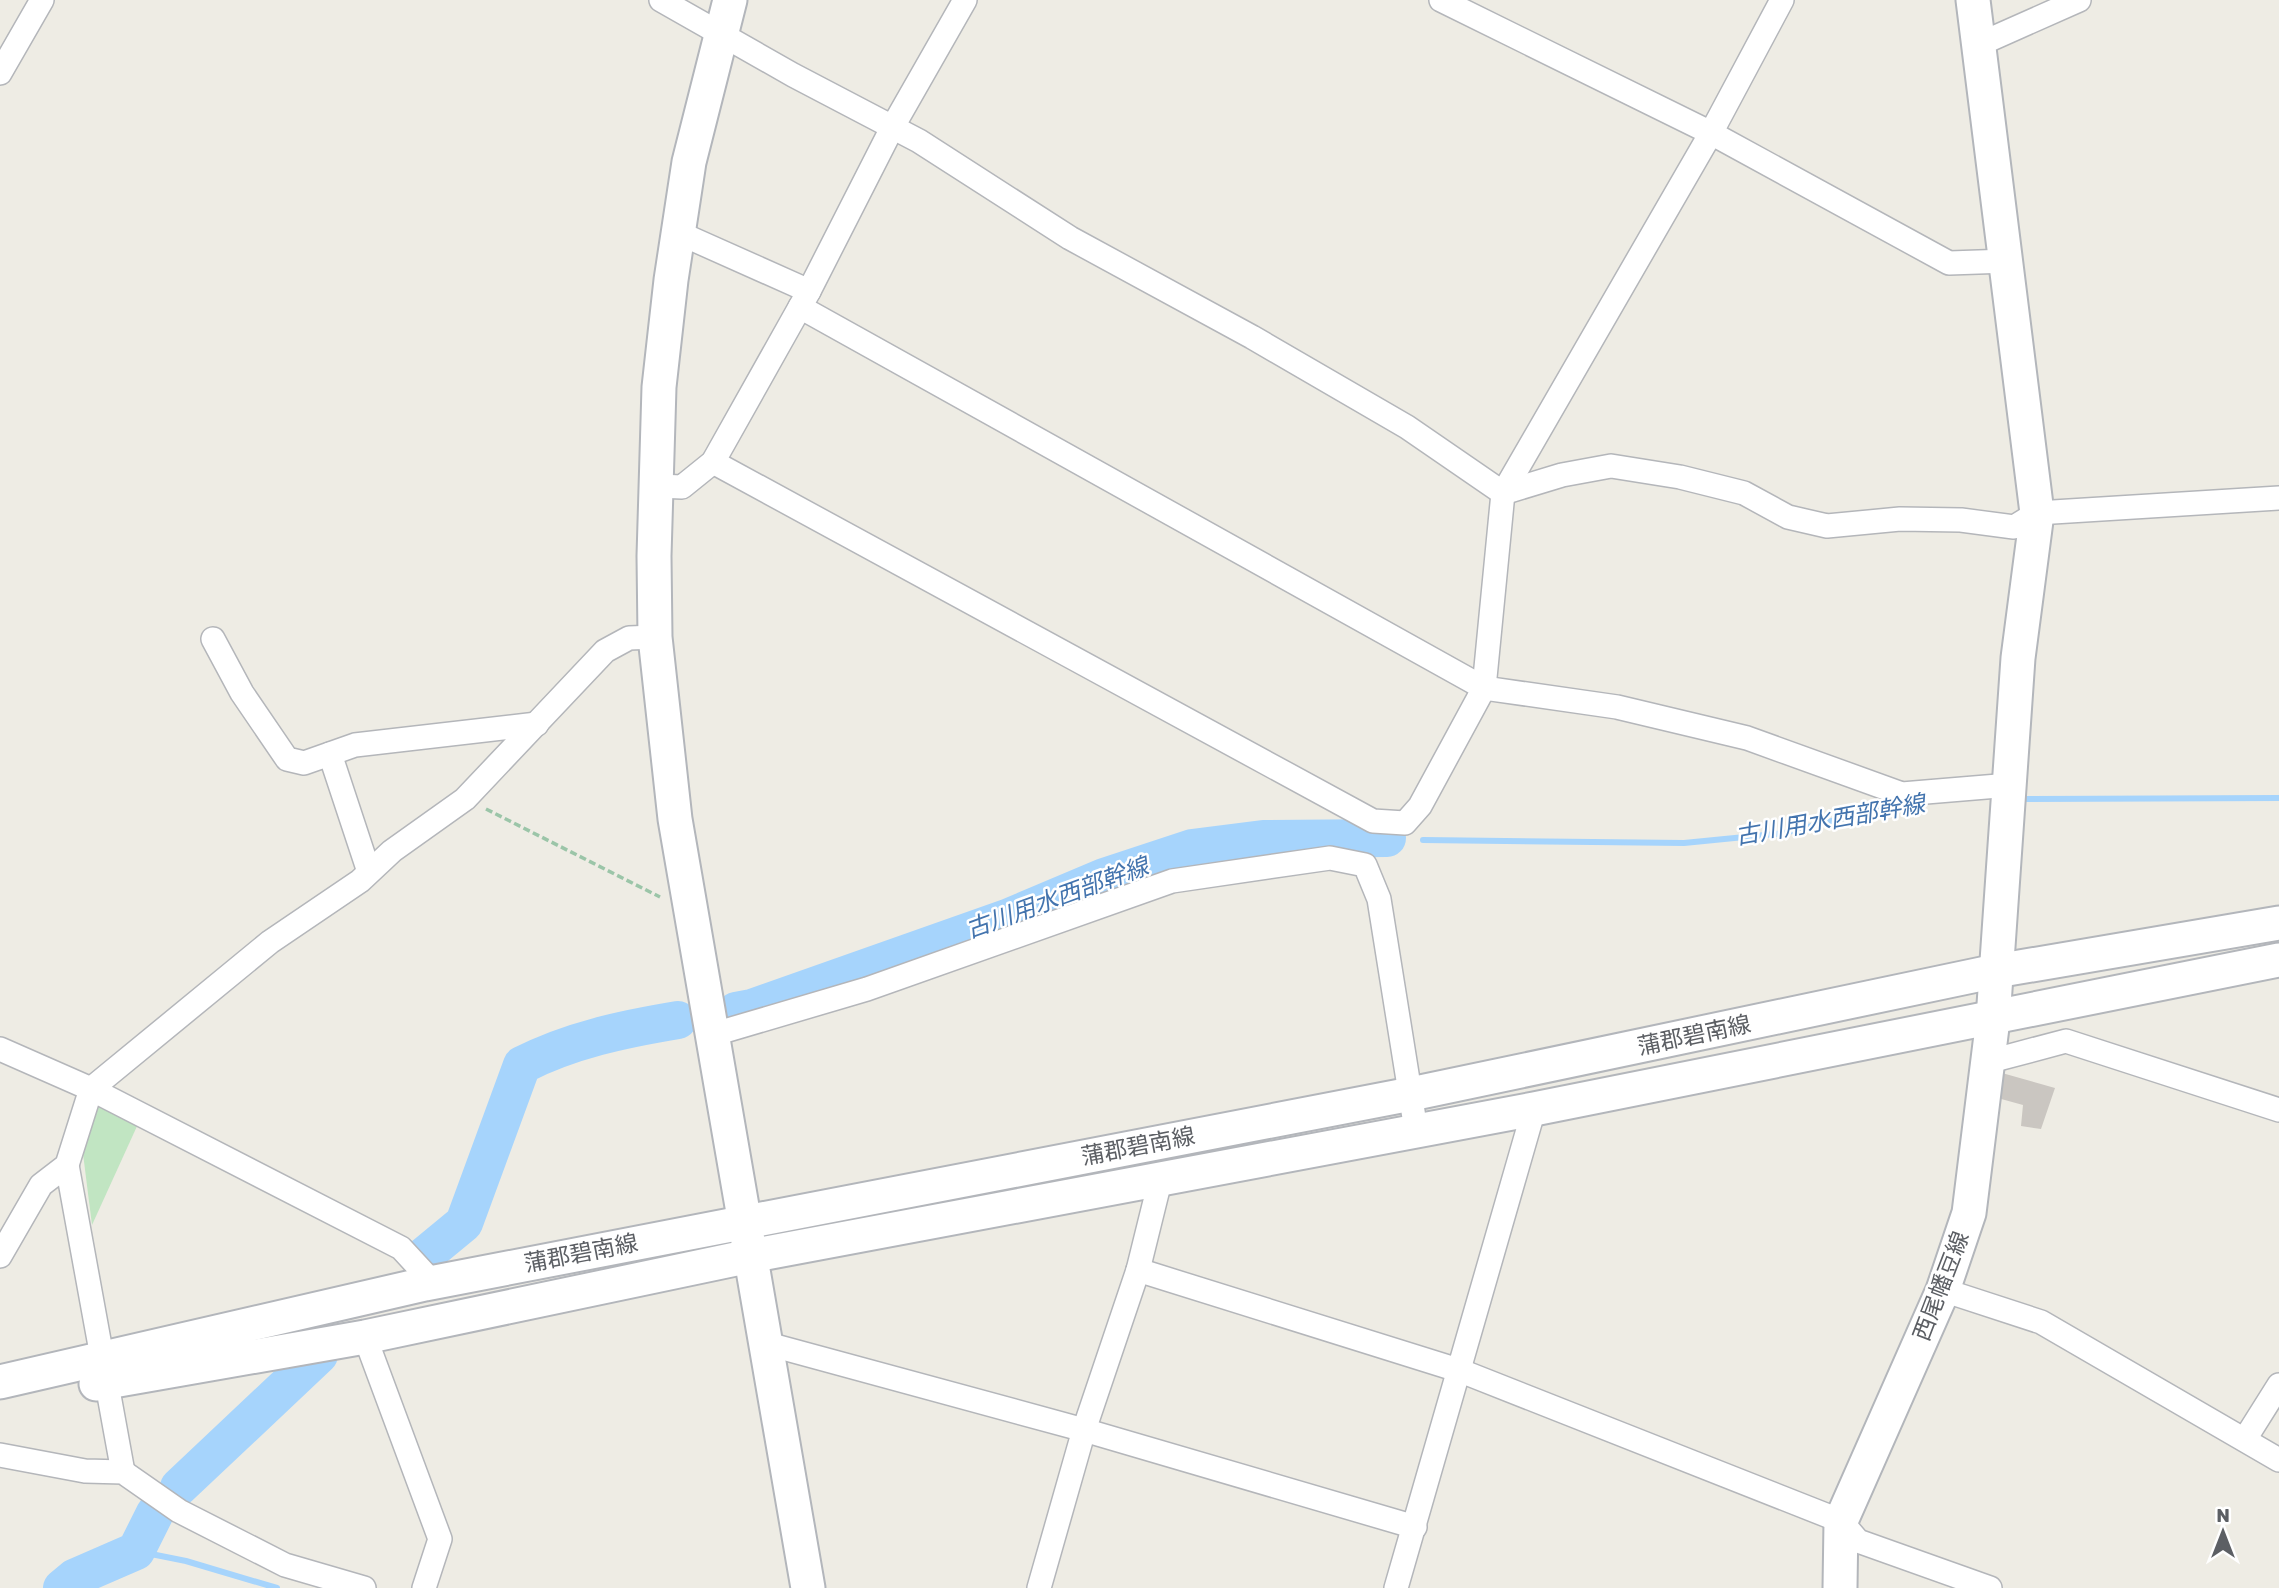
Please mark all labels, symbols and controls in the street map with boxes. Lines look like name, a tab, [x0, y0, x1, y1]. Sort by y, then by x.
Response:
water label: 古川用水西部幹線	[1733, 789, 1930, 850]
water label: 古川用水西部幹線	[962, 851, 1155, 944]
street label: 蒲郡碧南線	[1635, 1009, 1753, 1061]
street label: 蒲郡碧南線	[1079, 1121, 1197, 1171]
street label: 西尾幡豆線	[1907, 1227, 1975, 1345]
street label: 蒲郡碧南線	[522, 1228, 640, 1278]
north arrow	[2188, 1497, 2258, 1567]
text: N	[2216, 1504, 2230, 1527]

